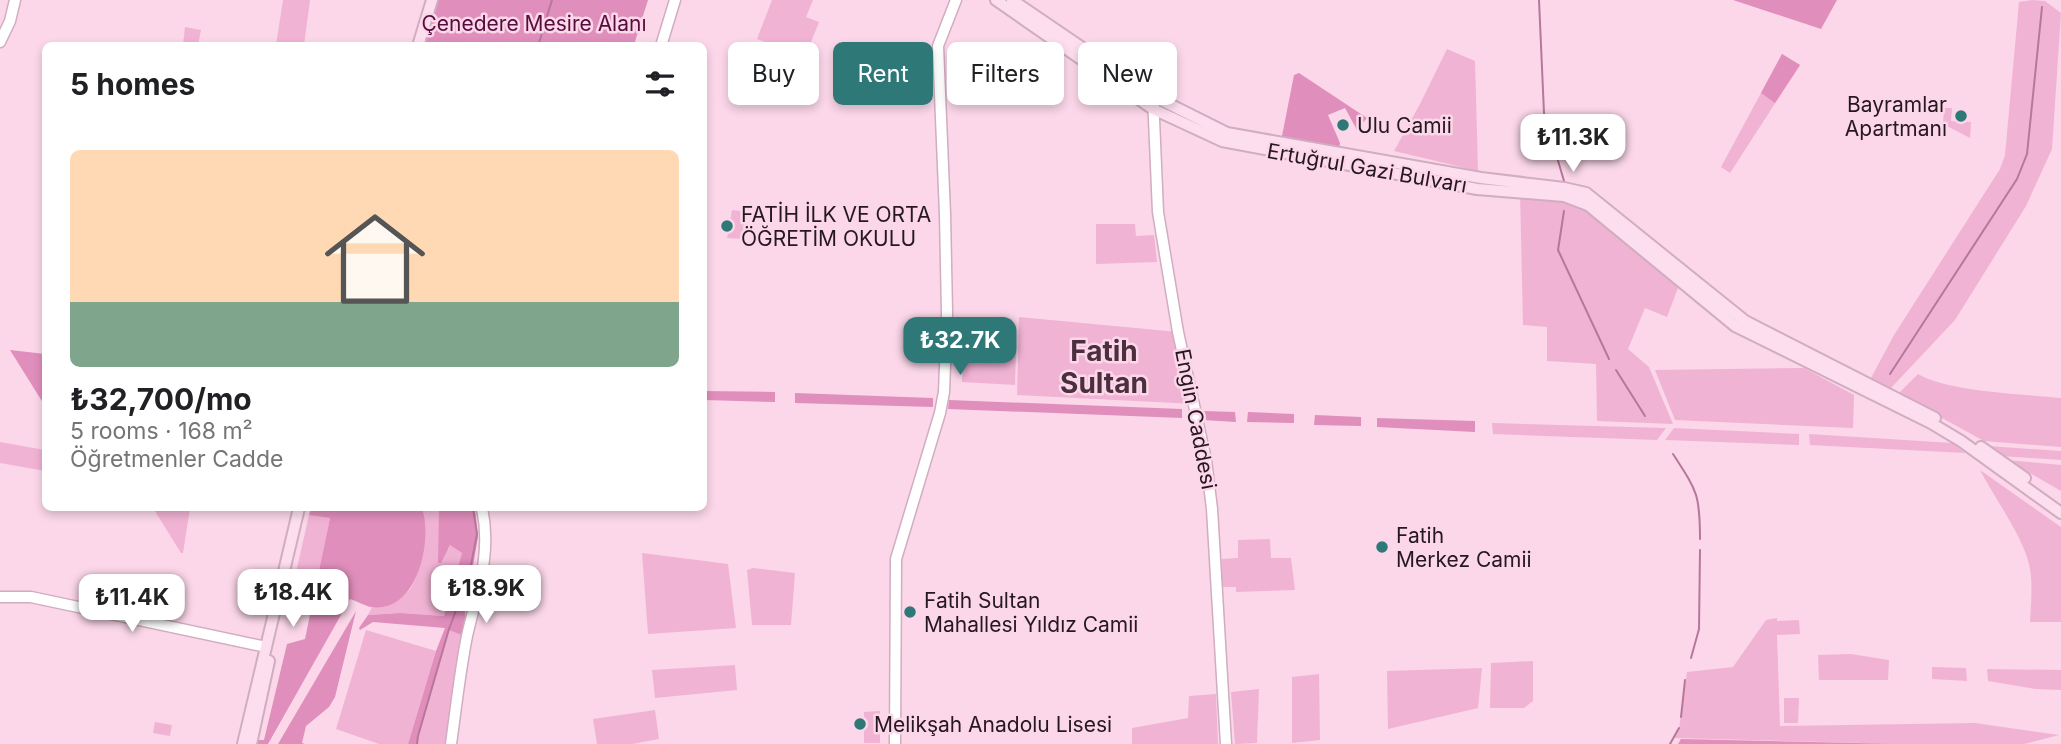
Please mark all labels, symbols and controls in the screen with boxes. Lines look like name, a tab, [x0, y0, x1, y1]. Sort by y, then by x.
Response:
park label: Çenedere Mesire Alanı	[422, 11, 647, 36]
chip: Buy	[728, 42, 819, 105]
chip: Rent	[833, 42, 933, 105]
chip: Filters	[947, 42, 1064, 105]
chip: New	[1078, 42, 1177, 105]
icon: filters	[641, 65, 679, 103]
text: 5 homes	[70, 66, 195, 102]
place label: Bayramlar Apartmanı	[1845, 92, 1947, 141]
marker: Bayramlar Apartmanı	[1953, 108, 1969, 124]
place label: Ulu Camii	[1357, 113, 1452, 138]
pin: ₺11.3K	[1516, 114, 1630, 174]
marker: Ulu Camii	[1335, 117, 1351, 133]
text: ₺11.3K	[1536, 123, 1610, 151]
street label: Ertuğrul Gazi Bulvarı	[1265, 138, 1469, 198]
icon: home	[312, 196, 438, 322]
place label: FATİH İLK VE ORTA ÖĞRETİM OKULU	[741, 201, 931, 251]
marker: FATİH İLK VE ORTA ÖĞRETİM OKULU	[719, 218, 735, 234]
pin: ₺32.7K	[903, 318, 1017, 377]
text: ₺32.7K	[919, 326, 1001, 354]
district label: Fatih Sultan	[1060, 334, 1148, 400]
street label: Engin Caddesi	[1170, 347, 1222, 491]
text: ₺32,700/mo	[70, 381, 252, 417]
text: 5 rooms · 168 m²	[70, 417, 253, 445]
text: Öğretmenler Cadde	[70, 445, 283, 473]
place label: Fatih Merkez Camii	[1396, 523, 1532, 572]
marker: Fatih Merkez Camii	[1374, 539, 1390, 555]
pin: ₺18.9K	[429, 566, 543, 625]
pin: ₺18.4K	[236, 570, 350, 629]
pin: ₺11.4K	[75, 574, 189, 634]
text: ₺18.9K	[447, 574, 525, 602]
text: ₺18.4K	[253, 578, 333, 606]
text: ₺11.4K	[95, 583, 169, 611]
place label: Fatih Sultan Mahallesi Yıldız Camii	[924, 588, 1138, 637]
marker: Fatih Sultan Mahallesi Yıldız Camii	[902, 604, 918, 620]
place label: Melikşah Anadolu Lisesi	[874, 712, 1112, 737]
marker: Melikşah Anadolu Lisesi	[852, 716, 868, 732]

